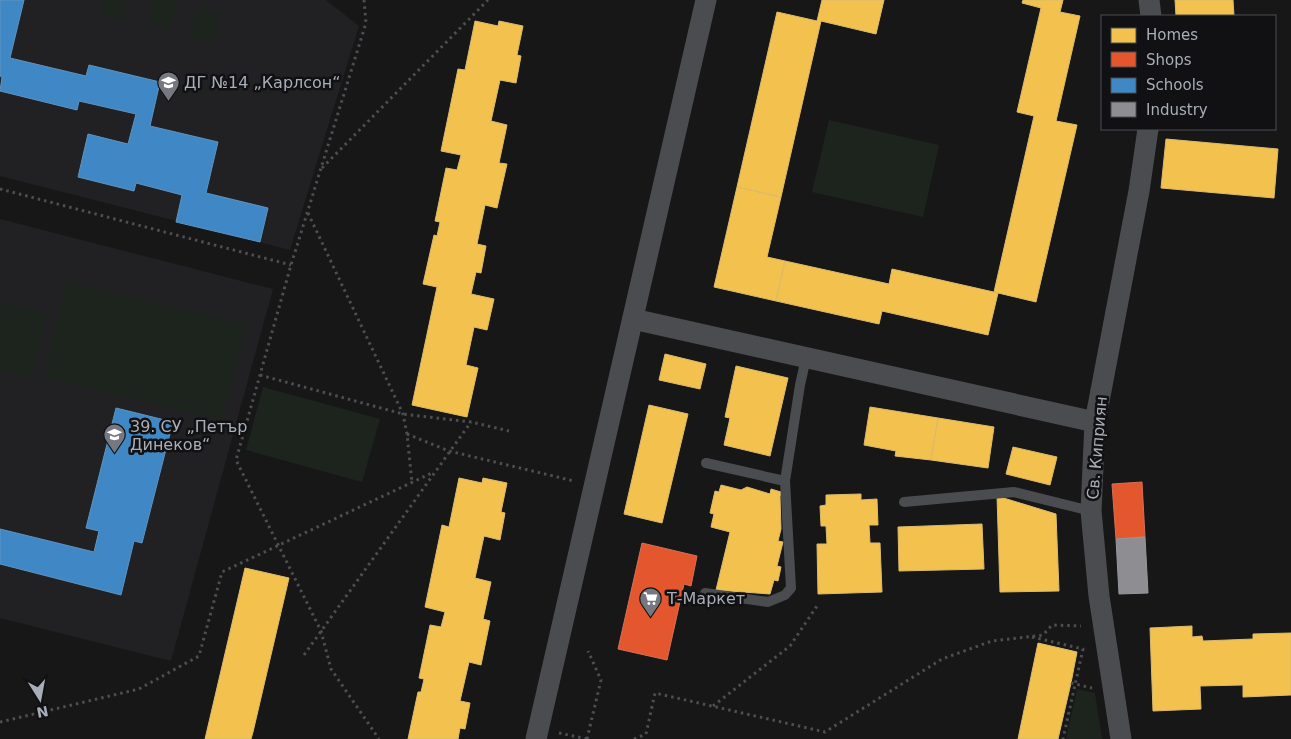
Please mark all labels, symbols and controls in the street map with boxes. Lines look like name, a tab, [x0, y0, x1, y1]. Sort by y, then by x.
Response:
legend	[1101, 15, 1276, 130]
text: Homes	[1146, 26, 1198, 44]
text: Shops	[1146, 51, 1192, 69]
school or university icon: ДГ №14 „Карлсон“	[156, 70, 180, 101]
place label: ДГ №14 „Карлсон“	[184, 73, 341, 92]
text: Schools	[1146, 76, 1204, 94]
text: Industry	[1146, 101, 1208, 119]
street label: Св. Киприян	[1083, 396, 1111, 500]
place label: 39. СУ „Петър Динеков“	[130, 417, 247, 454]
school or university icon: 39. СУ „Петър Динеков“	[102, 423, 126, 454]
supermarket icon: Т-Маркет	[639, 586, 663, 617]
place label: Т-Маркет	[666, 589, 745, 608]
north arrow	[15, 674, 65, 724]
text: N	[35, 703, 50, 721]

